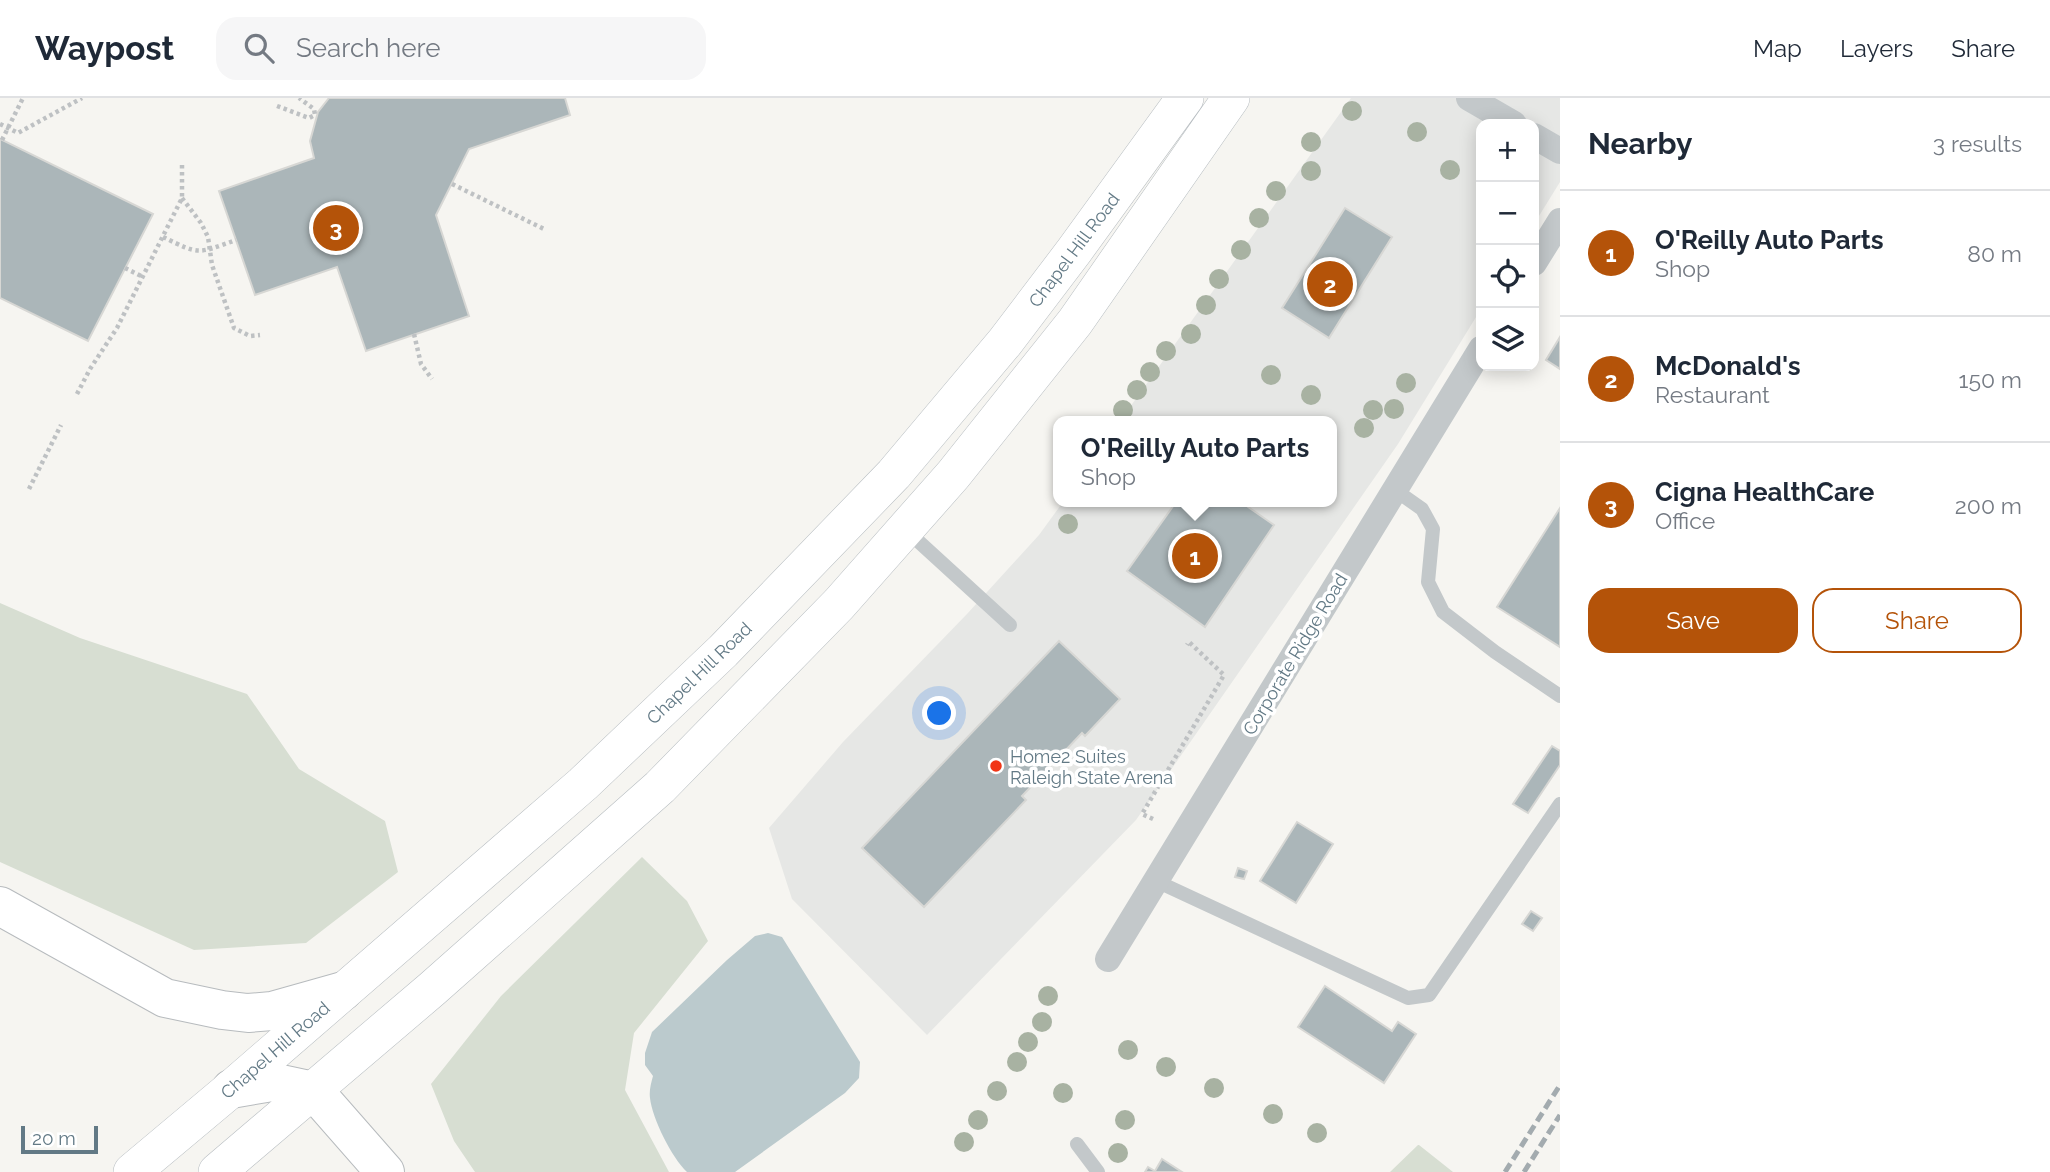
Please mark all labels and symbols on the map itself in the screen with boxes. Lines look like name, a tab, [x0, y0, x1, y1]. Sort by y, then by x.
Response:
street label: Chapel Hill Road	[1024, 189, 1124, 311]
pin: 3	[313, 202, 359, 254]
pin: 2	[1307, 258, 1353, 310]
pin: 1	[1172, 530, 1218, 582]
street label: Corporate Ridge Road	[1238, 570, 1352, 738]
street label: Chapel Hill Road	[642, 618, 756, 728]
your location	[922, 696, 956, 730]
place label: Home2 Suites Raleigh State Arena	[1010, 746, 1173, 788]
marker: Home2 Suites Raleigh State Arena	[988, 758, 1004, 774]
street label: Chapel Hill Road	[216, 997, 334, 1103]
scale bar	[21, 1123, 98, 1155]

